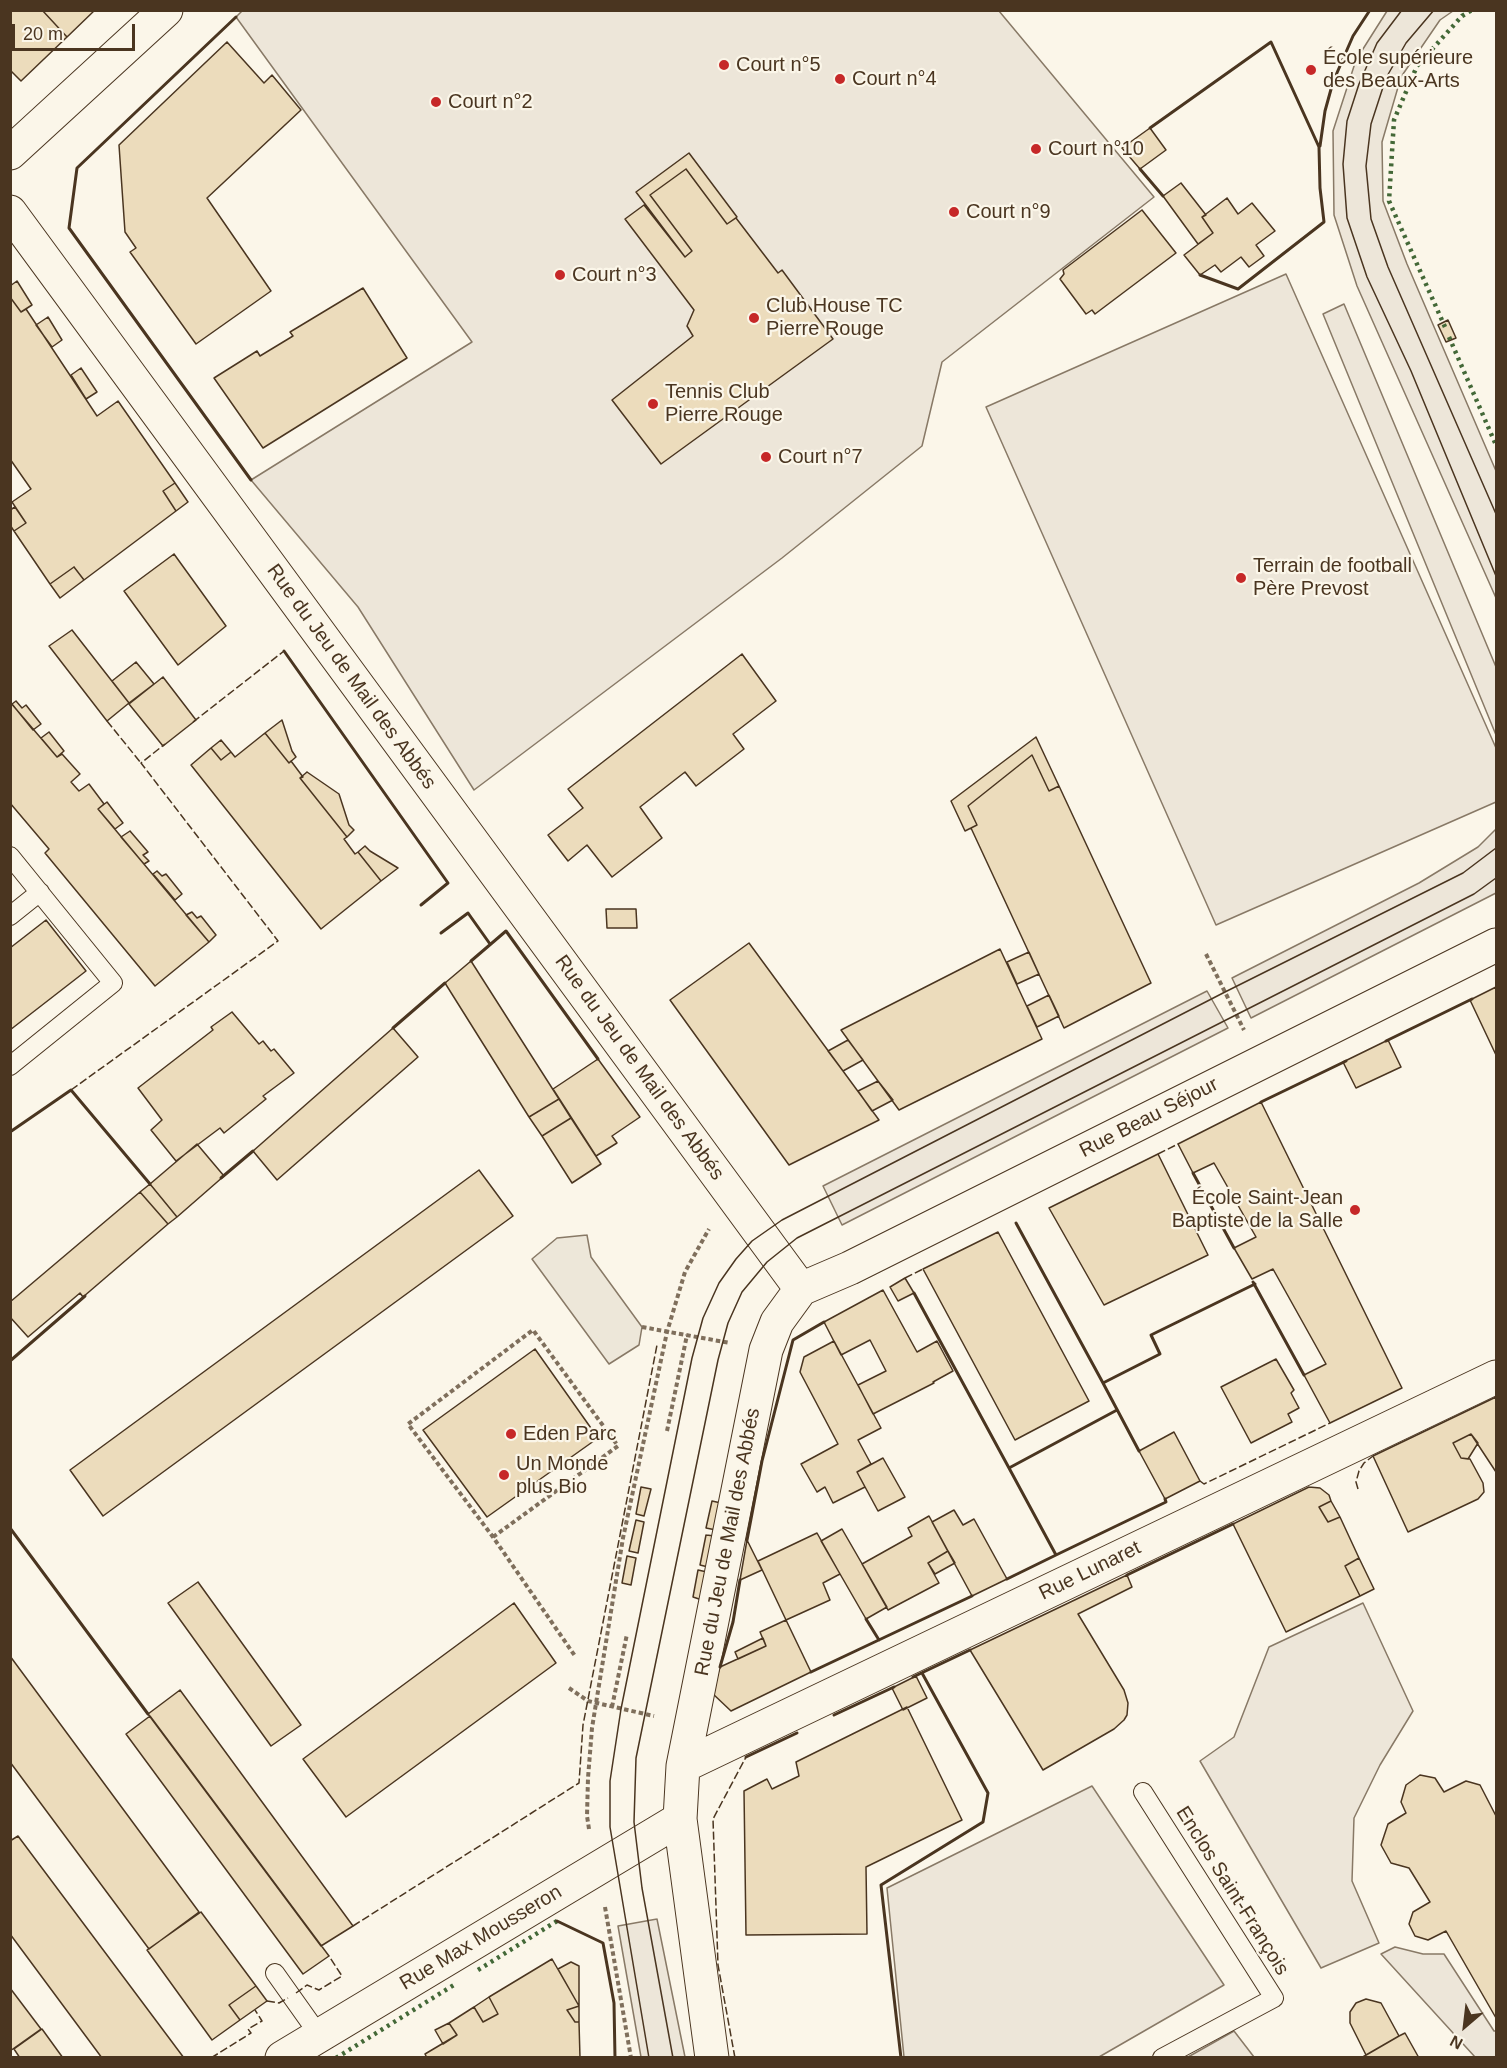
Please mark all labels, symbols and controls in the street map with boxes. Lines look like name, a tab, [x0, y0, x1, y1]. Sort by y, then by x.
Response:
scale bar	[15, 12, 138, 50]
text: 20 m	[23, 24, 63, 44]
place label: École supérieure des Beaux-Arts	[1323, 46, 1473, 93]
place label: Court n°5	[736, 53, 821, 77]
marker: Court n°5	[717, 58, 731, 72]
marker: École supérieure des Beaux-Arts	[1304, 63, 1318, 77]
place label: Court n°4	[852, 67, 937, 91]
marker: Court n°4	[833, 72, 847, 86]
place label: Court n°2	[448, 90, 533, 114]
marker: Court n°2	[429, 95, 443, 109]
place label: Court n°10	[1048, 137, 1144, 161]
marker: Court n°10	[1029, 142, 1043, 156]
place label: Court n°9	[966, 200, 1051, 224]
marker: Court n°9	[947, 205, 961, 219]
place label: Court n°3	[572, 263, 657, 287]
marker: Court n°3	[553, 268, 567, 282]
place label: Club House TC Pierre Rouge	[766, 294, 903, 341]
marker: Club House TC Pierre Rouge	[747, 311, 761, 325]
place label: Tennis Club Pierre Rouge	[665, 380, 783, 427]
marker: Tennis Club Pierre Rouge	[646, 397, 660, 411]
place label: Court n°7	[778, 445, 863, 469]
marker: Court n°7	[759, 450, 773, 464]
place label: Terrain de football Père Prevost	[1253, 554, 1412, 601]
street label: Rue du Jeu de Mail des Abbés	[261, 560, 441, 794]
marker: Terrain de football Père Prevost	[1234, 571, 1248, 585]
street label: Rue du Jeu de Mail des Abbés	[549, 951, 729, 1185]
street label: Rue Beau Séjour	[1076, 1073, 1222, 1163]
place label: École Saint-Jean Baptiste de la Salle	[1172, 1186, 1343, 1233]
marker: École Saint-Jean Baptiste de la Salle	[1348, 1203, 1362, 1217]
street label: Rue du Jeu de Mail des Abbés	[690, 1406, 766, 1678]
place label: Eden Parc	[523, 1422, 616, 1446]
marker: Eden Parc	[504, 1427, 518, 1441]
place label: Un Monde plus Bio	[516, 1452, 608, 1499]
marker: Un Monde plus Bio	[497, 1468, 511, 1482]
street label: Rue Lunaret	[1035, 1536, 1145, 1606]
street label: Enclos Saint-François	[1170, 1802, 1294, 1980]
street label: Rue Max Mousseron	[396, 1880, 566, 1996]
north arrow	[1435, 1996, 1495, 2056]
text: N	[1447, 2032, 1465, 2053]

